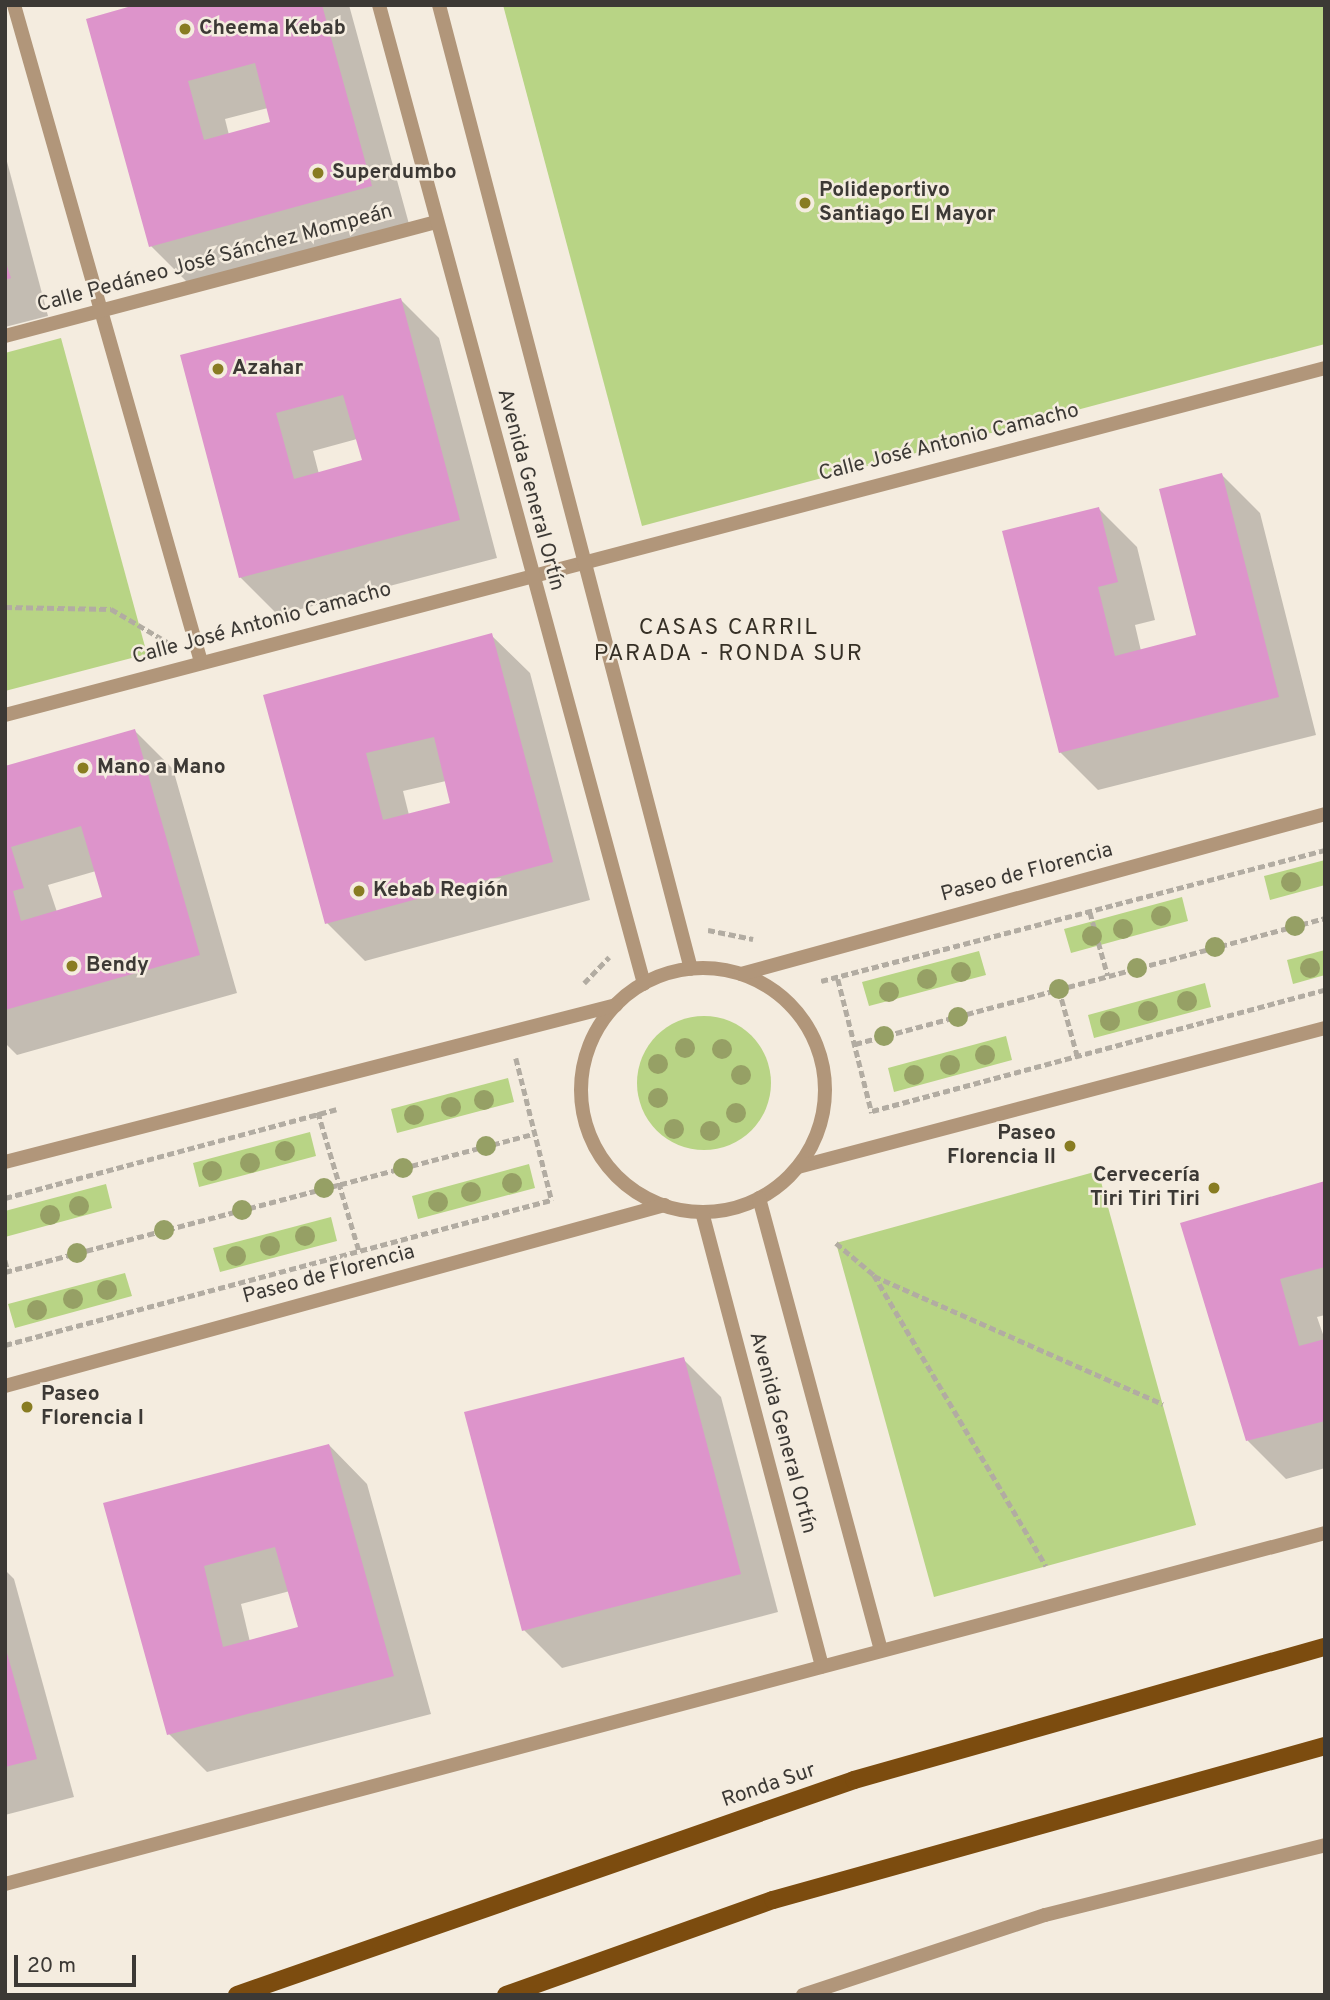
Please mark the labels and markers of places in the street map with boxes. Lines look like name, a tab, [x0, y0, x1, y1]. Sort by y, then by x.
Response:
place label: Cheema Kebab	[199, 16, 346, 42]
marker: Cheema Kebab	[177, 21, 193, 37]
place label: Superdumbo	[332, 160, 457, 186]
marker: Superdumbo	[310, 165, 326, 181]
place label: Polideportivo Santiago El Mayor	[819, 178, 996, 228]
marker: Polideportivo Santiago El Mayor	[797, 195, 813, 211]
place label: Azahar	[232, 356, 303, 382]
marker: Azahar	[210, 361, 226, 377]
place label: Mano a Mano	[97, 755, 226, 781]
marker: Mano a Mano	[75, 760, 91, 776]
place label: Kebab Región	[373, 878, 508, 904]
marker: Kebab Región	[351, 883, 367, 899]
place label: Bendy	[86, 953, 149, 979]
marker: Bendy	[64, 958, 80, 974]
place label: Paseo Florencia II	[947, 1121, 1056, 1171]
marker: Paseo Florencia II	[1062, 1138, 1078, 1154]
place label: Cervecería Tiri Tiri Tiri	[1090, 1163, 1200, 1213]
marker: Cervecería Tiri Tiri Tiri	[1206, 1180, 1222, 1196]
place label: Paseo Florencia I	[41, 1382, 144, 1432]
marker: Paseo Florencia I	[19, 1399, 35, 1415]

